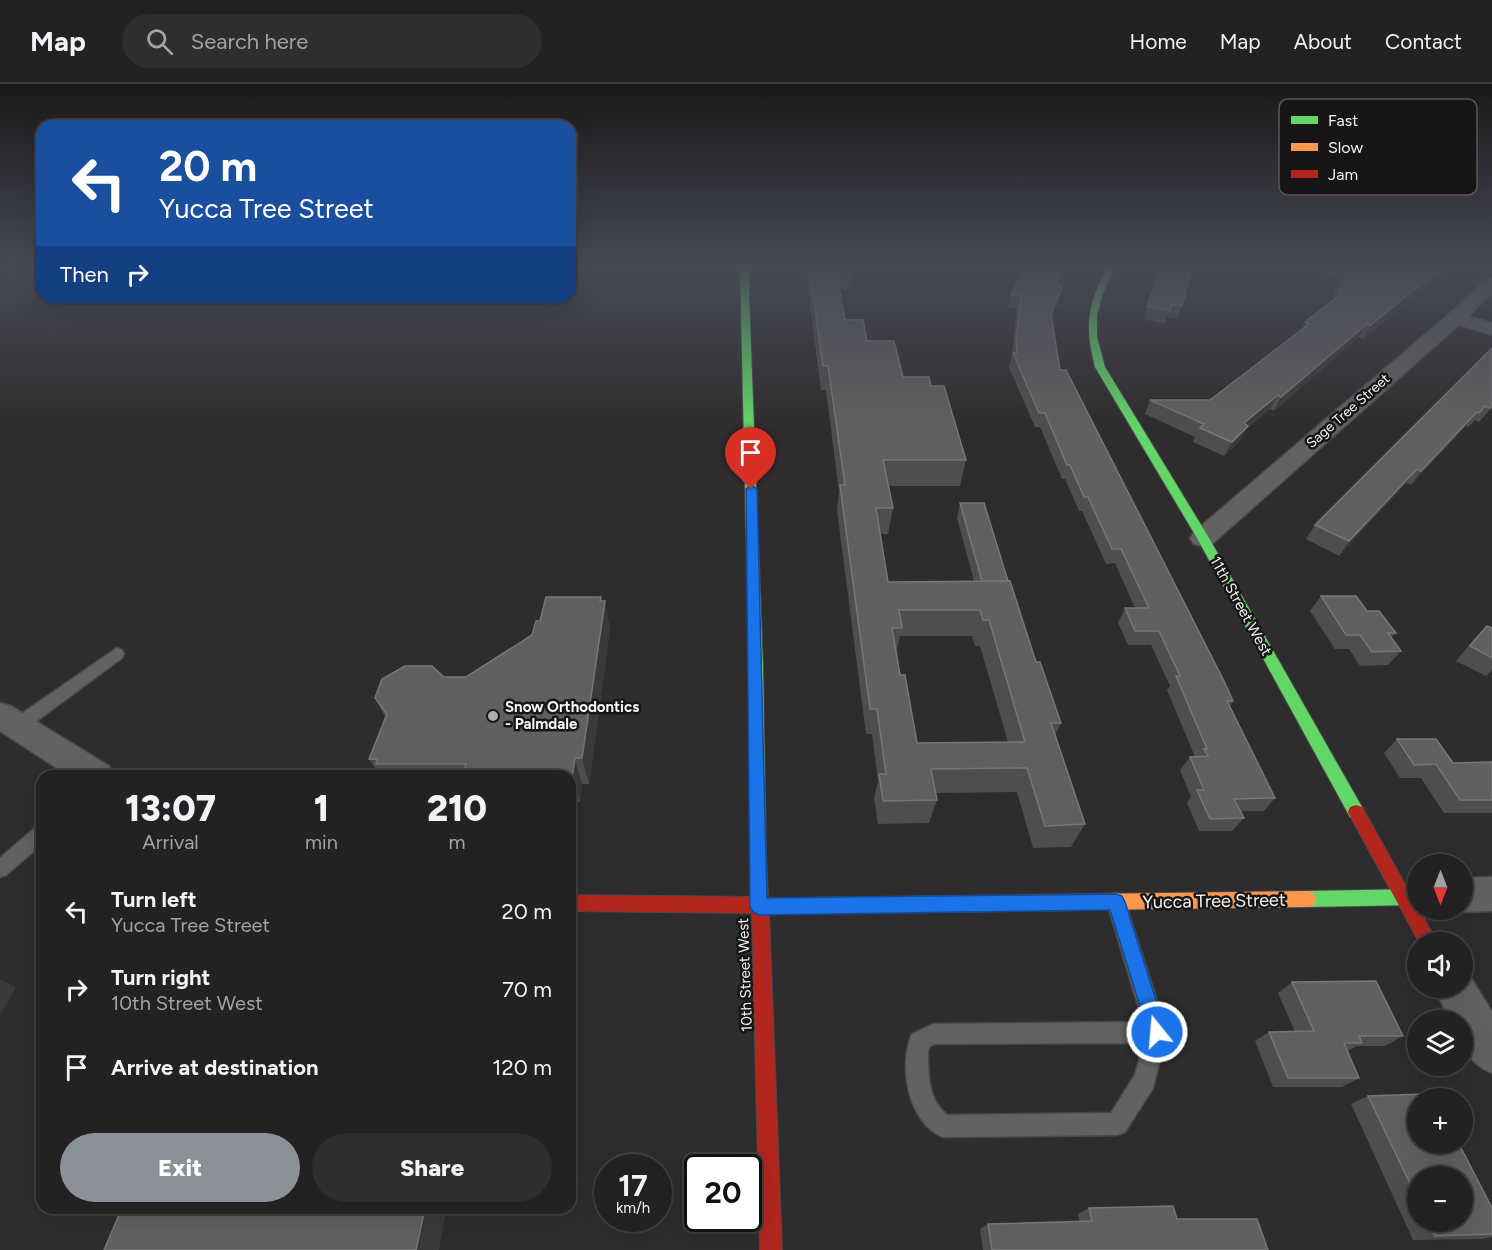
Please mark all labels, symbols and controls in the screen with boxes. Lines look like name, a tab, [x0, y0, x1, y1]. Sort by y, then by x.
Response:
search box	[122, 14, 542, 68]
text: Map	[30, 24, 86, 58]
icon: search	[143, 25, 176, 58]
text: Search here	[191, 28, 308, 55]
text: Home	[1130, 29, 1187, 54]
text: Map	[1220, 29, 1261, 54]
text: About	[1294, 29, 1352, 54]
text: Contact	[1385, 29, 1462, 54]
legend	[1279, 99, 1477, 195]
text: Fast	[1328, 111, 1358, 130]
text: Slow	[1328, 138, 1363, 157]
text: 20 m	[159, 141, 257, 192]
icon: left	[60, 144, 138, 222]
text: Jam	[1328, 165, 1358, 184]
text: Yucca Tree Street	[159, 192, 374, 225]
icon: right	[121, 258, 154, 291]
text: Then	[60, 261, 109, 288]
street label: Sage Tree Street	[1303, 370, 1393, 452]
pin	[725, 427, 776, 489]
icon: arrive	[734, 436, 767, 469]
street label: 11th Street West	[1206, 553, 1276, 659]
place label: Snow Orthodontics - Palmdale	[505, 698, 639, 733]
marker: Snow Orthodontics - Palmdale	[486, 709, 500, 723]
text: 13:07	[125, 787, 216, 830]
text: 1	[314, 787, 329, 830]
text: 210	[427, 787, 487, 830]
text: Arrival	[142, 830, 199, 854]
text: min	[305, 830, 338, 854]
text: m	[448, 830, 465, 854]
north arrow	[1407, 854, 1473, 920]
map controls	[1407, 854, 1473, 1232]
text: Turn left	[111, 886, 197, 913]
street label: Yucca Tree Street	[1142, 889, 1286, 913]
icon: left	[60, 895, 93, 928]
text: 20 m	[501, 898, 552, 925]
text: Yucca Tree Street	[111, 913, 270, 937]
street label: 10th Street West	[734, 917, 756, 1032]
button: sound	[1407, 932, 1473, 998]
text: Turn right	[111, 964, 210, 991]
icon: right	[60, 973, 93, 1006]
text: 70 m	[502, 976, 552, 1003]
text: 10th Street West	[111, 991, 263, 1015]
position arrow	[1125, 1000, 1189, 1064]
button: layers	[1407, 1010, 1473, 1076]
icon: arrive	[60, 1051, 93, 1084]
text: Arrive at destination	[111, 1054, 319, 1081]
text: 120 m	[492, 1054, 552, 1081]
button: +	[1407, 1088, 1473, 1154]
button: Exit	[60, 1133, 300, 1202]
button: Share	[312, 1133, 552, 1202]
speed limit sign: 20	[684, 1154, 762, 1232]
button: −	[1407, 1166, 1473, 1232]
text: 17	[618, 1167, 648, 1204]
text: km/h	[616, 1199, 650, 1217]

